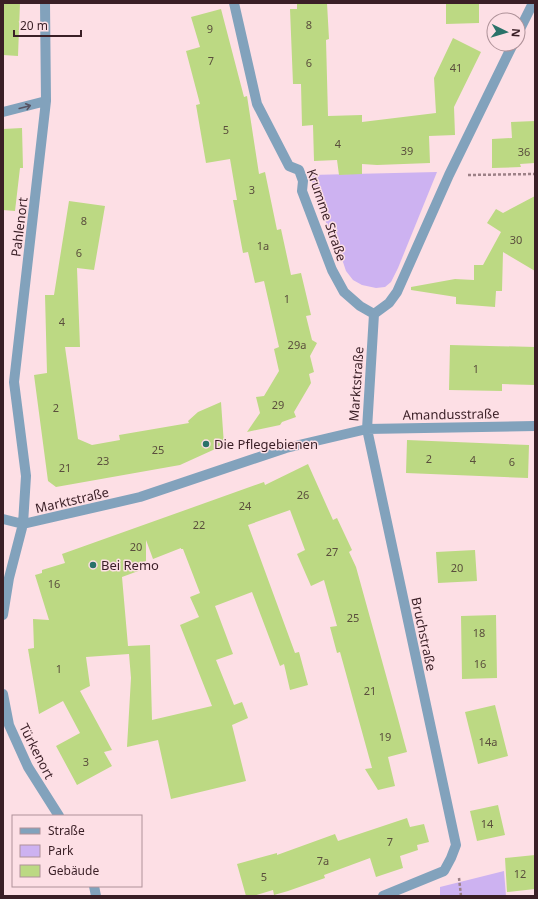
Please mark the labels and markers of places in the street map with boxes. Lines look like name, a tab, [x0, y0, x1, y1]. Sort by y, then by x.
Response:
place label: Die Pflegebienen	[214, 435, 318, 453]
marker: Die Pflegebienen	[201, 439, 211, 449]
place label: Bei Remo	[101, 556, 159, 574]
marker: Bei Remo	[88, 560, 98, 570]

